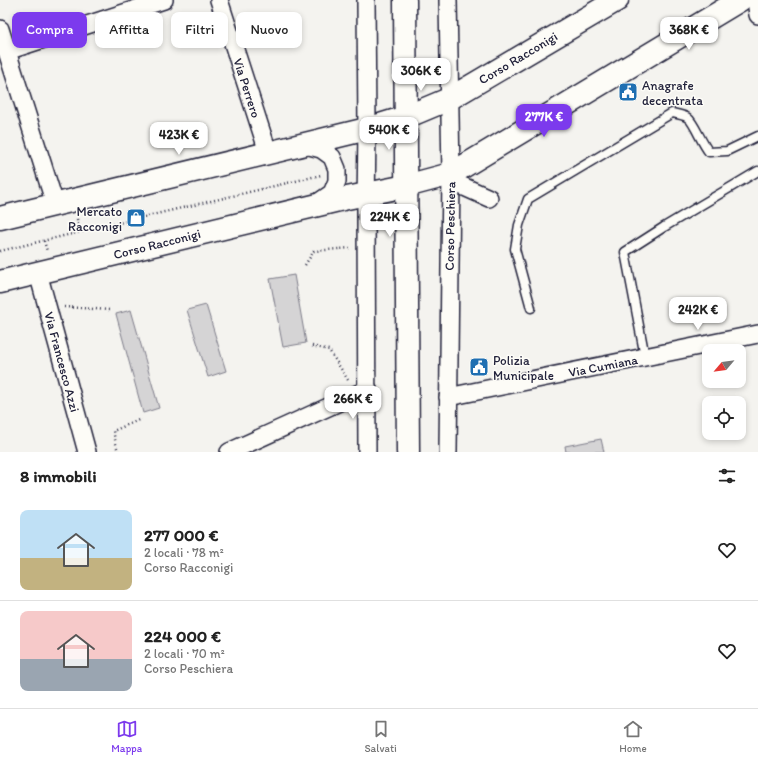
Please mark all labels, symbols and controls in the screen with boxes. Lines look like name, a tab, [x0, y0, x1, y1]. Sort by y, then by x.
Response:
chip: Compra	[12, 12, 87, 48]
chip: Affitta	[95, 12, 163, 48]
chip: Filtri	[171, 12, 228, 48]
chip: Nuovo	[236, 12, 302, 48]
pin: 368K €	[656, 17, 722, 51]
text: 368K €	[669, 22, 709, 37]
street label: Corso Racconigi	[476, 29, 560, 87]
street label: Via Perrero	[230, 56, 264, 120]
pin: 306K €	[388, 58, 454, 92]
text: 306K €	[401, 63, 441, 78]
place label: Anagrafe decentrata	[642, 78, 703, 108]
public building icon: Anagrafe decentrata	[617, 81, 639, 103]
pin: 277K €	[511, 104, 577, 138]
text: 277K €	[525, 109, 563, 124]
pin: 540K €	[356, 117, 422, 151]
pin: 423K €	[146, 122, 212, 156]
text: 540K €	[368, 122, 410, 137]
text: 423K €	[159, 127, 199, 142]
street label: Corso Peschiera	[442, 181, 458, 271]
place label: Mercato Racconigi	[68, 204, 122, 234]
pin: 224K €	[357, 204, 423, 238]
shop icon: Mercato Racconigi	[125, 207, 147, 229]
text: 224K €	[370, 209, 410, 224]
street label: Corso Racconigi	[112, 226, 202, 262]
pin: 242K €	[665, 297, 731, 331]
text: 242K €	[678, 302, 718, 317]
street label: Via Francesco Azzi	[41, 310, 83, 414]
north arrow	[702, 344, 746, 388]
map controls	[702, 344, 746, 440]
street label: Via Cumiana	[567, 352, 639, 380]
place label: Polizia Municipale	[493, 353, 554, 383]
public building icon: Polizia Municipale	[468, 356, 490, 378]
pin: 266K €	[320, 386, 386, 420]
text: 266K €	[333, 391, 373, 406]
button: locate	[702, 396, 746, 440]
icon: filters	[716, 465, 738, 487]
text: 8 immobili	[20, 466, 96, 486]
text: 277 000 €	[144, 525, 219, 545]
icon: home	[52, 526, 100, 574]
icon: heart	[716, 539, 738, 561]
text: 2 locali · 78 m²	[144, 545, 224, 560]
text: Corso Racconigi	[144, 560, 233, 575]
text: 224 000 €	[144, 626, 221, 646]
icon: home	[52, 627, 100, 675]
icon: heart	[716, 640, 738, 662]
text: 2 locali · 70 m²	[144, 646, 225, 661]
text: Corso Peschiera	[144, 661, 233, 676]
tab: Mappa	[111, 718, 142, 755]
tab: Salvati	[364, 718, 397, 755]
tab: Home	[619, 718, 647, 755]

